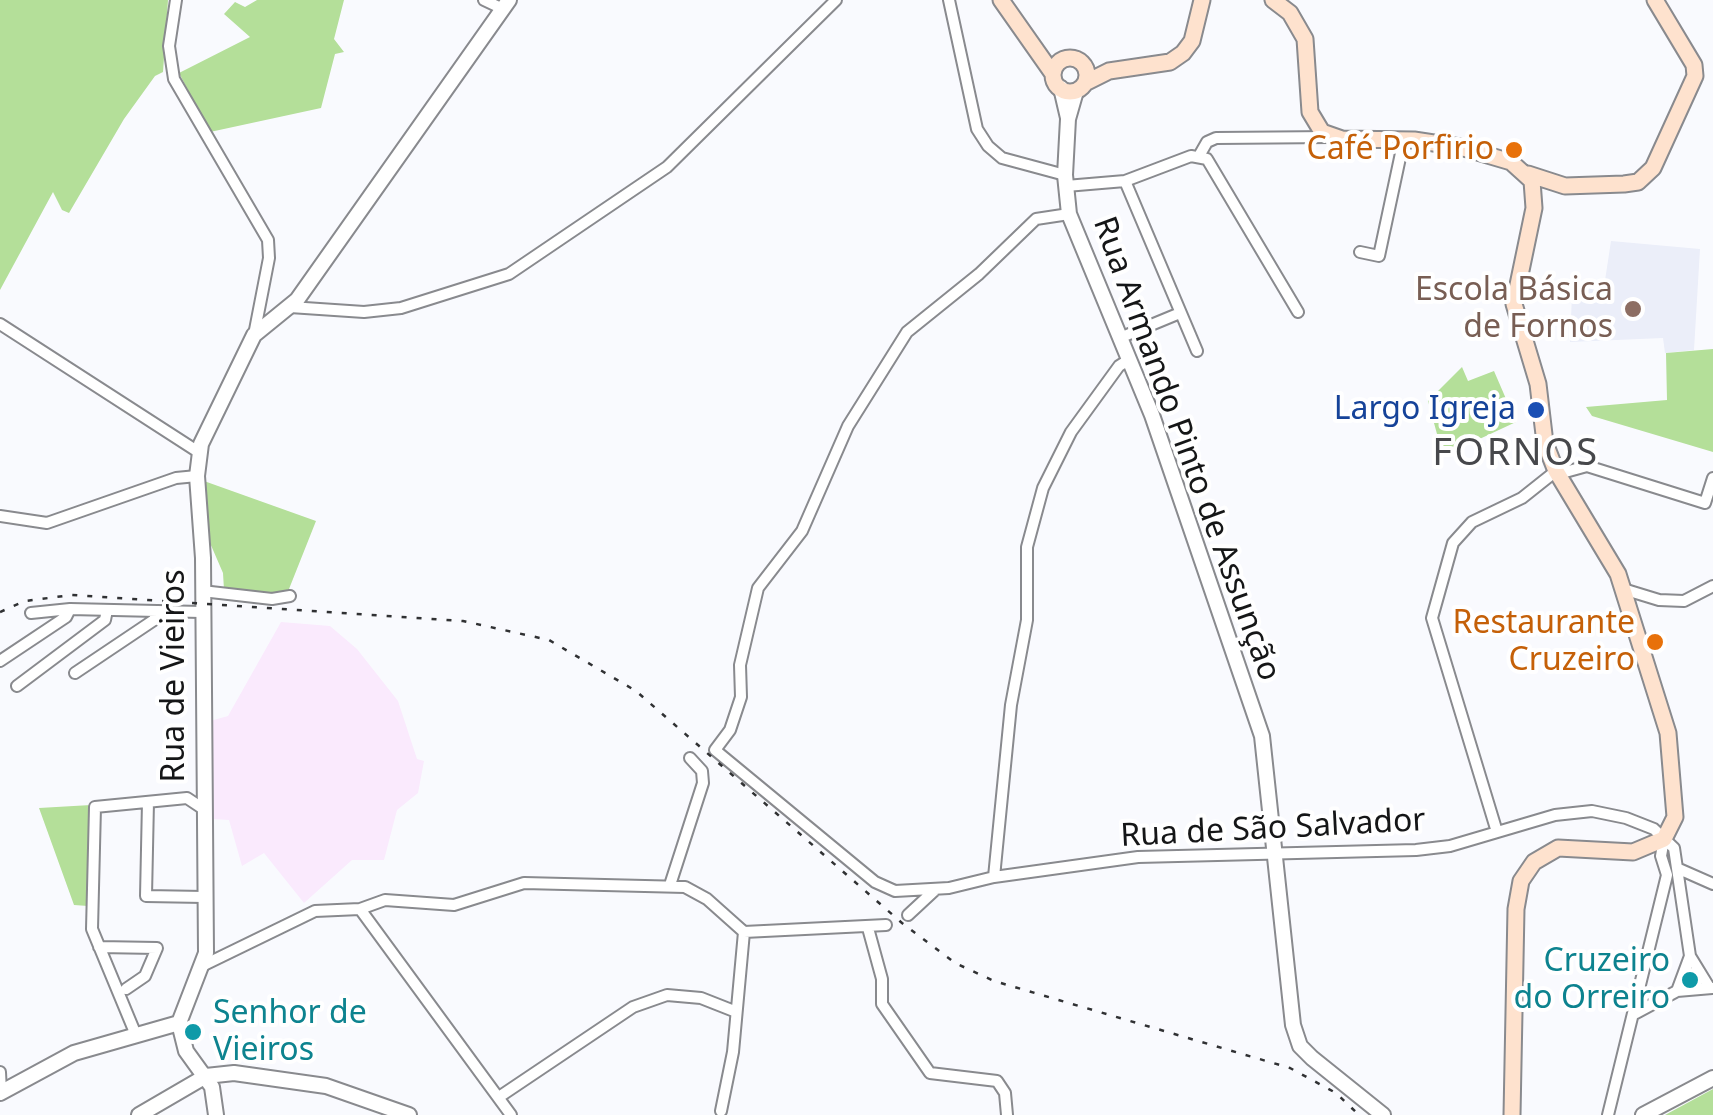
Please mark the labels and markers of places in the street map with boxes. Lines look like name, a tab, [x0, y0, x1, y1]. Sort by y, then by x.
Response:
place label: Café Porfirio	[1306, 131, 1494, 169]
marker: Café Porfirio	[1503, 139, 1525, 161]
place label: Escola Básica de Fornos	[1415, 272, 1613, 347]
marker: Escola Básica de Fornos	[1622, 298, 1644, 320]
place label: Largo Igreja	[1334, 391, 1516, 429]
marker: Largo Igreja	[1525, 399, 1547, 421]
place label: Restaurante Cruzeiro	[1453, 605, 1635, 680]
marker: Restaurante Cruzeiro	[1644, 631, 1666, 653]
place label: Cruzeiro do Orreiro	[1514, 943, 1670, 1018]
marker: Cruzeiro do Orreiro	[1679, 969, 1701, 991]
place label: Senhor de Vieiros	[213, 995, 367, 1070]
marker: Senhor de Vieiros	[182, 1021, 204, 1043]

